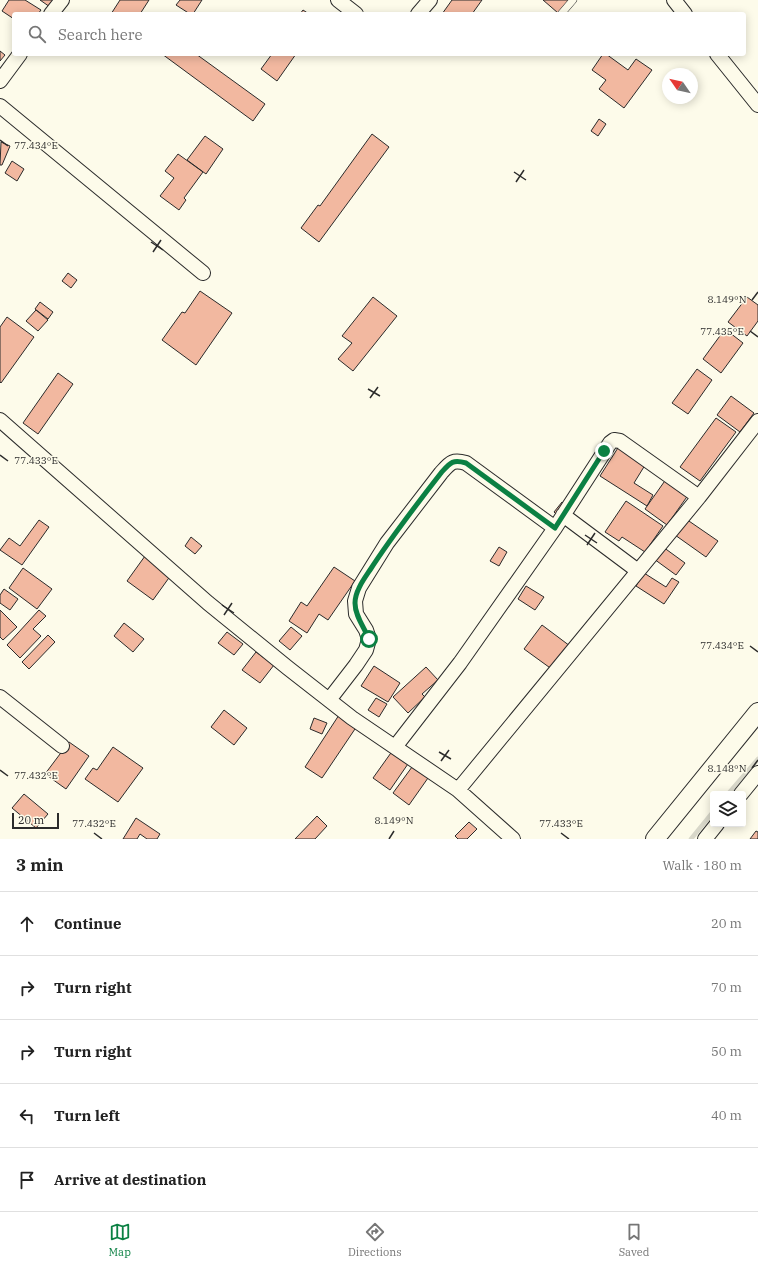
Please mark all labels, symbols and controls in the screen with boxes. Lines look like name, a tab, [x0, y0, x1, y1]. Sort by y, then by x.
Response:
search box	[12, 12, 746, 56]
icon: search	[26, 23, 48, 45]
text: Search here	[58, 25, 143, 44]
north arrow	[662, 68, 698, 104]
text: 77.434°E	[14, 139, 58, 152]
text: 8.149°N	[707, 293, 747, 306]
text: 77.435°E	[700, 325, 744, 338]
route end	[595, 442, 613, 460]
text: 77.433°E	[14, 454, 58, 467]
route start	[360, 630, 378, 648]
text: 77.434°E	[700, 639, 744, 652]
text: 8.148°N	[707, 762, 747, 775]
text: 77.432°E	[14, 769, 58, 782]
map controls	[710, 791, 746, 827]
button: layers	[710, 791, 746, 827]
scale bar	[12, 811, 59, 830]
text: 20 m	[18, 813, 44, 827]
text: 8.149°N	[374, 814, 414, 827]
text: 77.432°E	[72, 817, 116, 830]
text: 77.433°E	[539, 817, 583, 830]
text: 3 min	[16, 854, 64, 876]
text: Walk · 180 m	[663, 857, 742, 874]
icon: ahead	[16, 913, 38, 935]
text: Continue	[54, 914, 121, 933]
text: 20 m	[711, 915, 742, 932]
icon: right	[16, 977, 38, 999]
text: Turn right	[54, 978, 132, 997]
text: 70 m	[711, 979, 742, 996]
icon: right	[16, 1041, 38, 1063]
text: Turn right	[54, 1042, 132, 1061]
text: 50 m	[711, 1043, 742, 1060]
icon: left	[16, 1105, 38, 1127]
text: Turn left	[54, 1106, 120, 1125]
text: 40 m	[711, 1107, 742, 1124]
icon: arrive	[16, 1169, 38, 1191]
text: Arrive at destination	[54, 1170, 206, 1189]
tab: Map	[109, 1221, 131, 1259]
tab: Directions	[348, 1221, 402, 1259]
tab: Saved	[619, 1221, 649, 1259]

